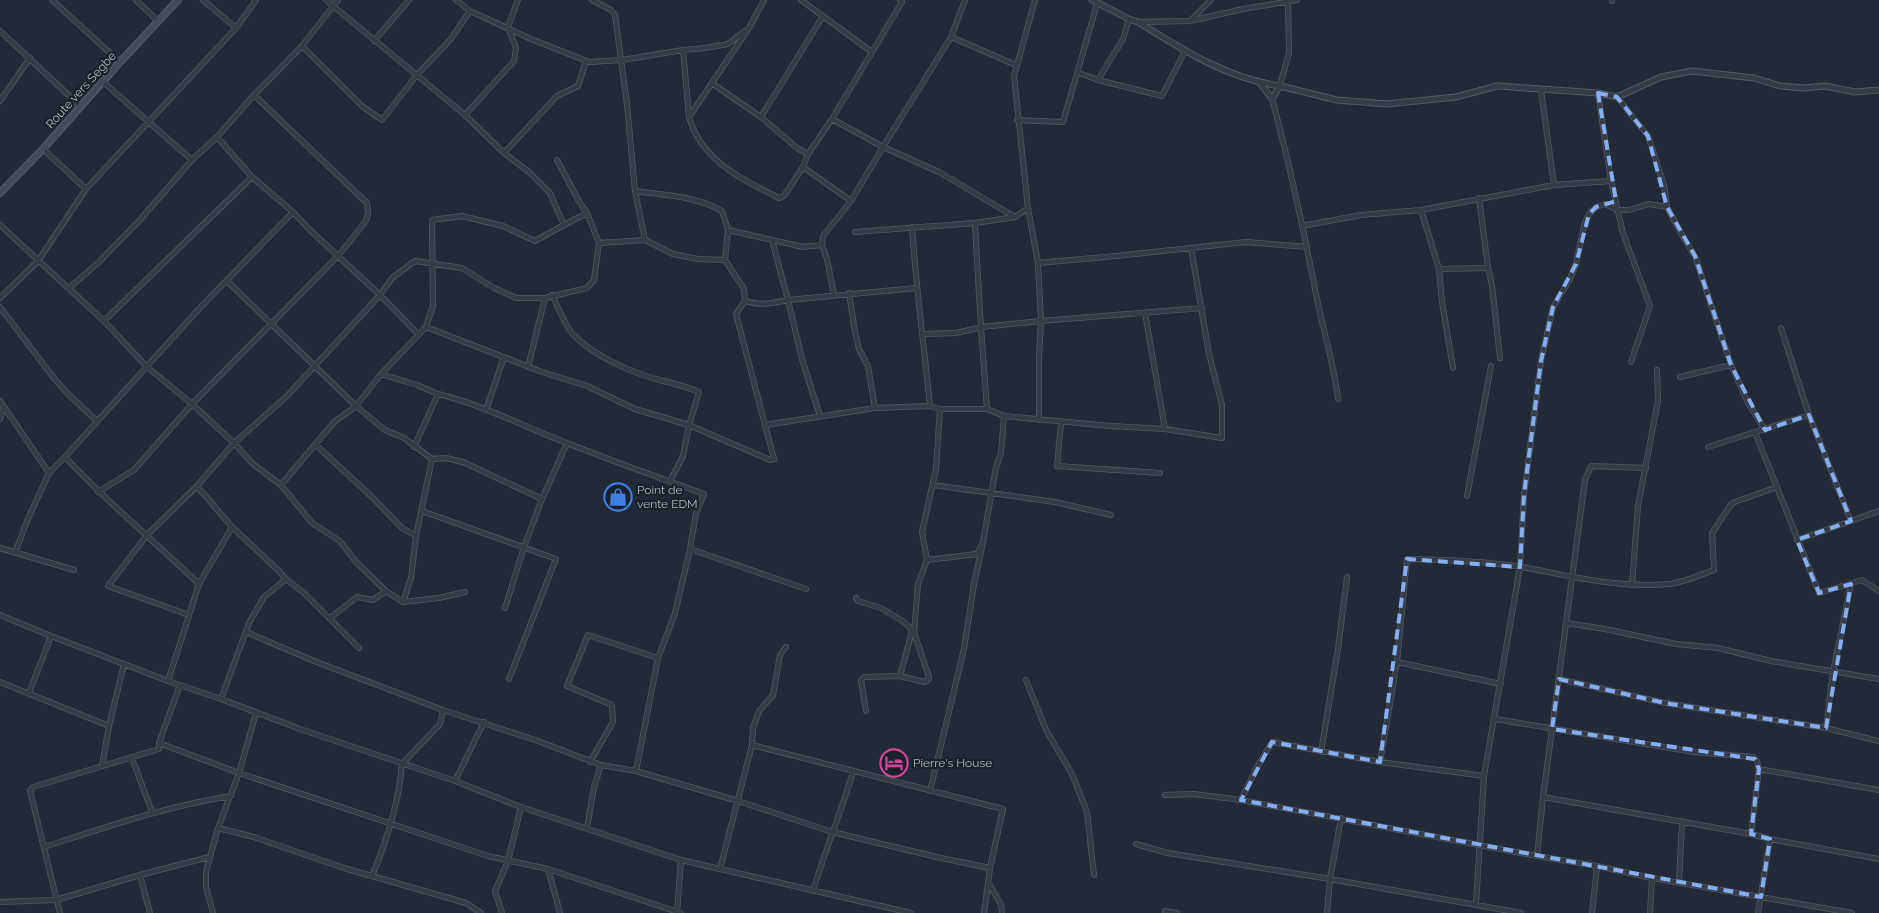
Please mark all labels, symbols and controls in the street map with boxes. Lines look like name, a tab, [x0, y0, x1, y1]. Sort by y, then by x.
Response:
street label: Route vers Segbe	[43, 49, 119, 131]
shop icon: Point de vente EDM	[603, 482, 633, 512]
place label: Point de vente EDM	[637, 483, 698, 511]
hotel icon: Pierre's House	[879, 748, 909, 778]
place label: Pierre's House	[913, 756, 992, 770]

